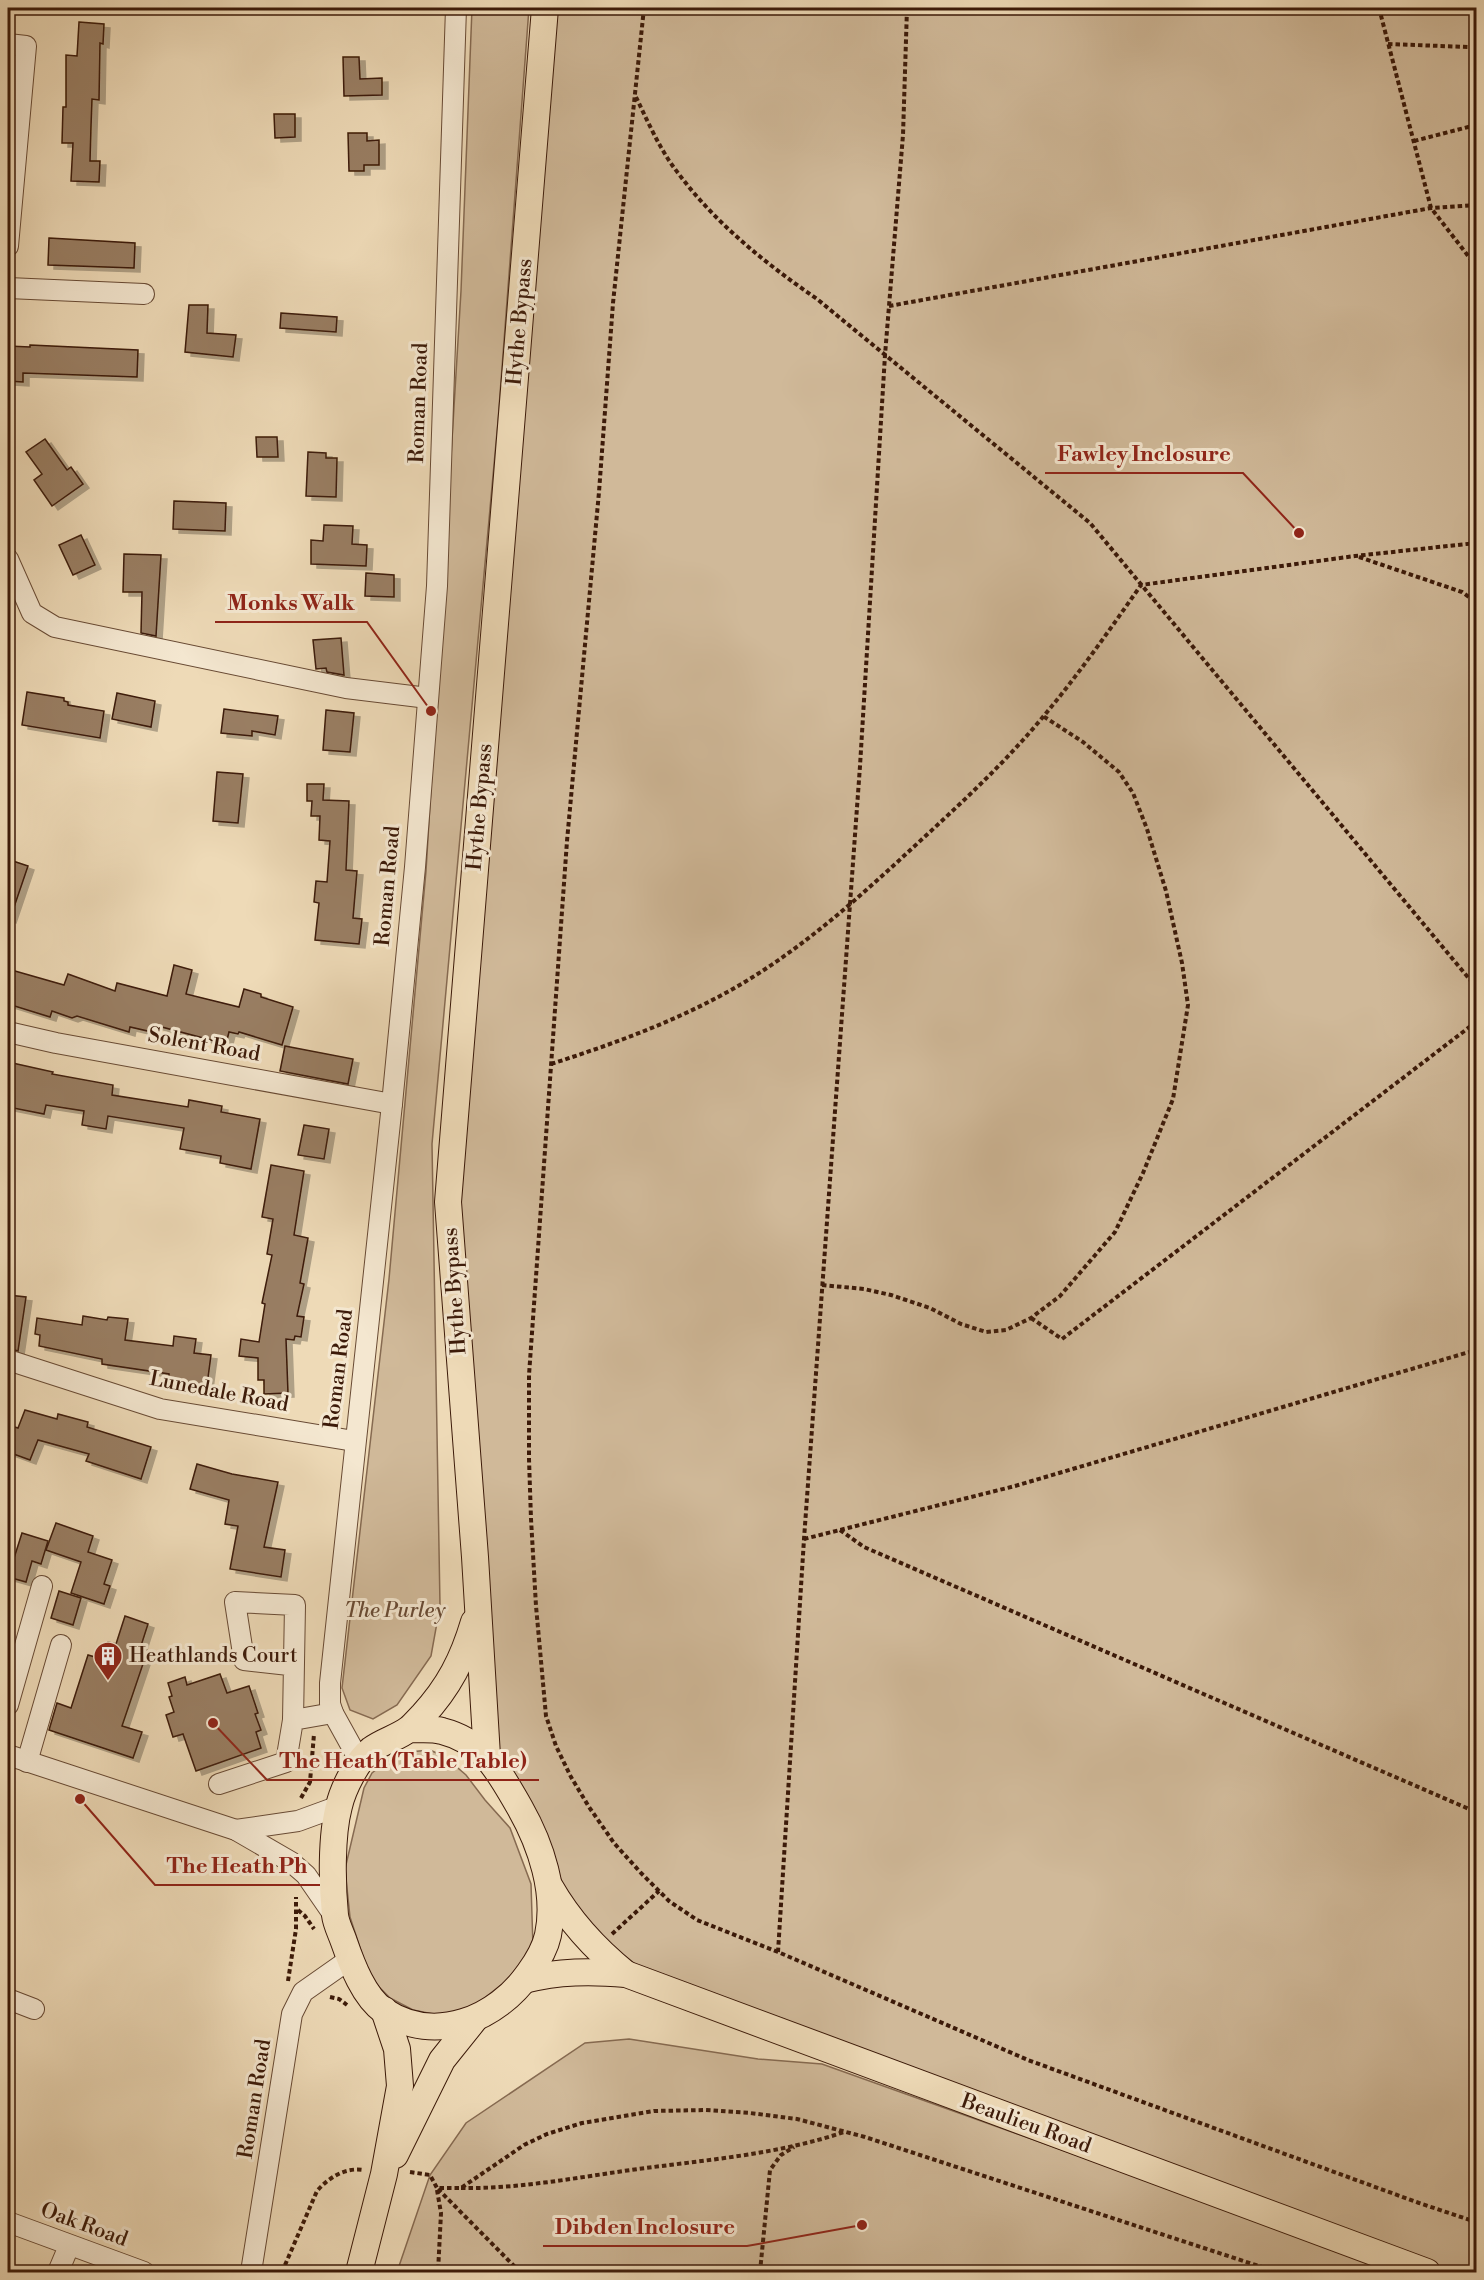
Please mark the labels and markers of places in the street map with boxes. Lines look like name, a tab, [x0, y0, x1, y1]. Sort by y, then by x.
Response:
callout: Fawley Inclosure	[1045, 433, 1243, 473]
callout: Monks Walk	[215, 582, 367, 622]
building icon: Heathlands Court	[92, 1640, 124, 1682]
place label: Heathlands Court	[129, 1643, 298, 1669]
callout: The Heath (Table Table)	[267, 1740, 539, 1780]
callout: The Heath Ph	[155, 1845, 320, 1885]
callout: Dibden Inclosure	[543, 2206, 747, 2246]

